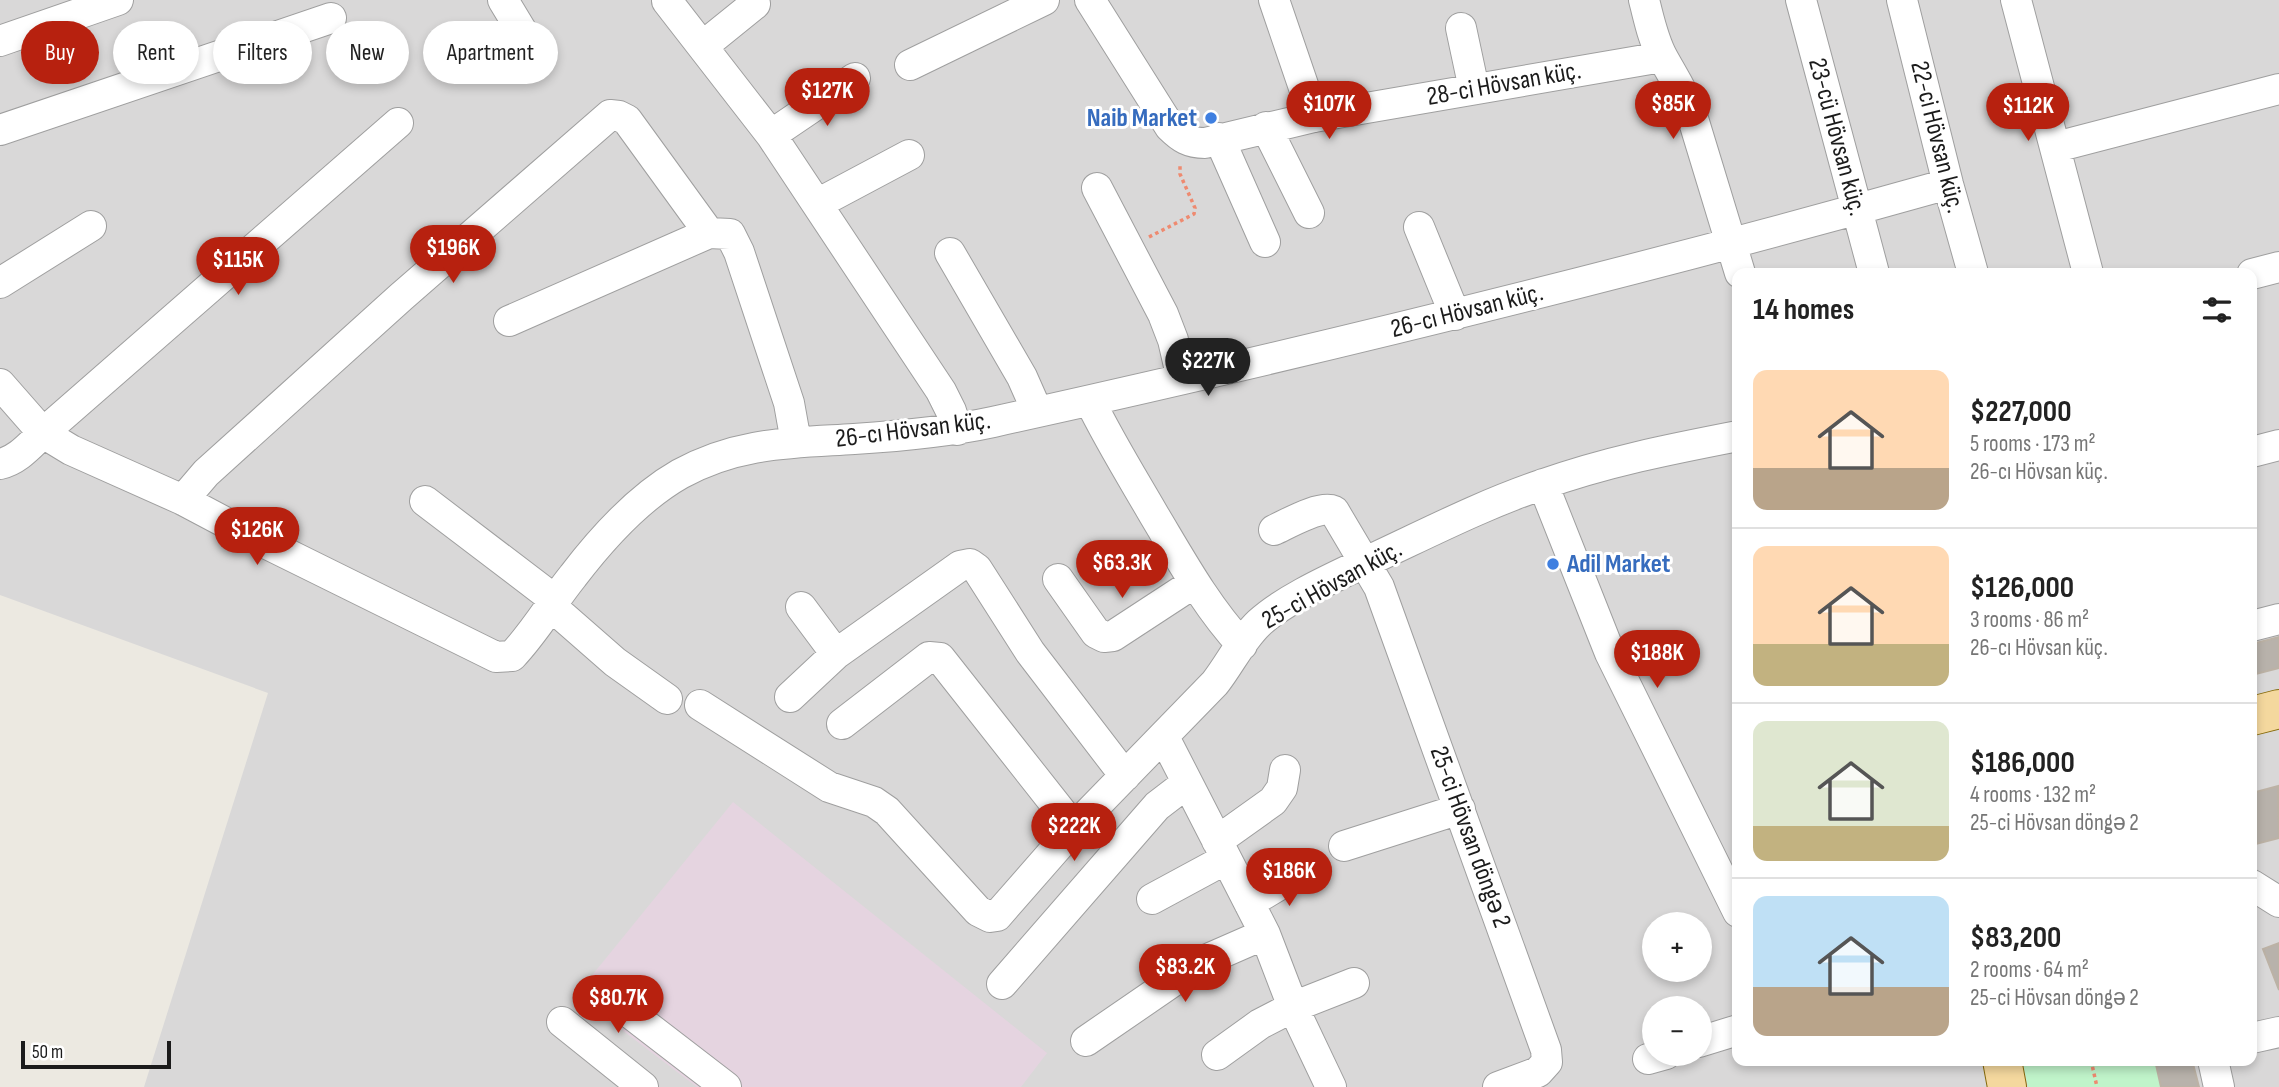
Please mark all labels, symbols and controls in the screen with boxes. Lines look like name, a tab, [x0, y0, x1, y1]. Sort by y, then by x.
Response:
chip: Buy	[21, 21, 99, 84]
chip: Rent	[113, 21, 199, 84]
chip: Filters	[213, 21, 312, 84]
chip: New	[326, 21, 409, 84]
chip: Apartment	[423, 21, 558, 84]
street label: 28-ci Hövsan küç.	[1424, 55, 1584, 113]
street label: 23-cü Hövsan küç.	[1801, 55, 1873, 219]
street label: 22-ci Hövsan küç.	[1903, 58, 1971, 216]
pin: $127K	[778, 68, 876, 128]
text: $127K	[801, 77, 853, 105]
pin: $107K	[1280, 82, 1378, 141]
pin: $85K	[1632, 82, 1714, 141]
pin: $112K	[1979, 83, 2077, 143]
text: $107K	[1302, 90, 1356, 118]
text: $85K	[1651, 90, 1695, 118]
text: $112K	[2002, 92, 2054, 120]
place label: Naib Market	[1087, 103, 1197, 134]
marker: Naib Market	[1203, 110, 1219, 126]
pin: $196K	[404, 226, 502, 285]
text: $196K	[426, 234, 480, 262]
pin: $115K	[189, 238, 287, 297]
text: $115K	[212, 246, 264, 274]
street label: 26-cı Hövsan küç.	[1388, 277, 1546, 345]
icon: filters	[2198, 291, 2236, 329]
text: 14 homes	[1753, 292, 1854, 328]
pin: $227K	[1159, 338, 1257, 398]
text: $227K	[1181, 347, 1235, 375]
text: $227,000	[1970, 394, 2071, 430]
icon: home	[1809, 398, 1893, 482]
street label: 26-cı Hövsan küç.	[834, 405, 992, 455]
text: 5 rooms · 173 m²	[1970, 430, 2096, 458]
text: 26-cı Hövsan küç.	[1970, 458, 2108, 486]
pin: $126K	[208, 508, 306, 567]
text: $126K	[230, 516, 284, 544]
street label: 25-ci Hövsan küç.	[1257, 534, 1407, 636]
pin: $63.3K	[1065, 540, 1179, 600]
text: $63.3K	[1092, 549, 1152, 577]
place label: Adil Market	[1566, 549, 1671, 580]
marker: Adil Market	[1545, 556, 1561, 572]
text: $126,000	[1970, 570, 2074, 606]
icon: home	[1809, 574, 1893, 658]
text: 3 rooms · 86 m²	[1970, 606, 2089, 634]
pin: $188K	[1608, 630, 1706, 690]
text: 26-cı Hövsan küç.	[1970, 634, 2108, 662]
text: $188K	[1630, 639, 1684, 667]
street label: 25-ci Hövsan döngə 2	[1423, 742, 1517, 932]
text: $186,000	[1970, 745, 2075, 781]
icon: home	[1809, 749, 1893, 833]
text: 4 rooms · 132 m²	[1970, 781, 2096, 809]
pin: $222K	[1025, 804, 1123, 863]
text: 25-ci Hövsan döngə 2	[1970, 809, 2139, 837]
text: $222K	[1047, 812, 1101, 840]
pin: $186K	[1240, 848, 1338, 908]
text: $186K	[1262, 857, 1316, 885]
map controls	[1642, 912, 1712, 1066]
button: +	[1642, 912, 1712, 982]
text: $83,200	[1970, 920, 2061, 956]
icon: home	[1809, 924, 1893, 1008]
pin: $83.2K	[1128, 944, 1242, 1004]
text: $83.2K	[1155, 953, 1215, 981]
text: 2 rooms · 64 m²	[1970, 956, 2089, 984]
pin: $80.7K	[561, 976, 675, 1035]
text: $80.7K	[589, 984, 647, 1012]
text: 25-ci Hövsan döngə 2	[1970, 984, 2139, 1012]
button: −	[1642, 996, 1712, 1066]
scale bar	[21, 1038, 172, 1070]
text: 50 m	[32, 1041, 63, 1064]

